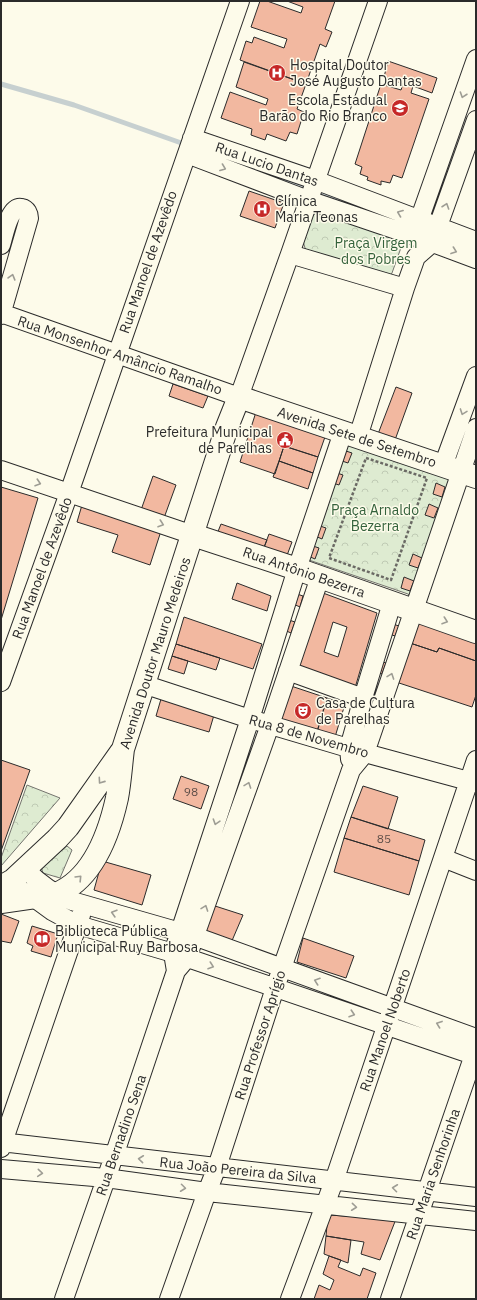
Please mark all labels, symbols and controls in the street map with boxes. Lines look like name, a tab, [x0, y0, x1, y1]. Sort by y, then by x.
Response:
place label: Hospital Doutor José Augusto Dantas	[290, 56, 422, 90]
hospital icon: Hospital Doutor José Augusto Dantas	[267, 63, 287, 83]
place label: Escola Estadual Barão do Rio Branco	[259, 91, 387, 125]
one-way arrow	[459, 92, 468, 99]
school or university icon: Escola Estadual Barão do Rio Branco	[390, 98, 410, 118]
street label: Rua Lucio Dantas	[213, 138, 321, 190]
one-way arrow	[219, 163, 226, 171]
street label: Rua Manoel de Azevêdo	[115, 188, 181, 336]
place label: Clínica Maria Teonas	[275, 192, 358, 226]
hospital icon: Clínica Maria Teonas	[252, 199, 272, 219]
one-way arrow	[441, 203, 449, 210]
one-way arrow	[397, 209, 404, 217]
park label: Praça Virgem dos Pobres	[335, 234, 417, 268]
one-way arrow	[450, 246, 457, 254]
one-way arrow	[7, 274, 16, 281]
street label: Rua Monsenhor Amâncio Ramalho	[15, 311, 225, 399]
street label: Avenida Sete de Setembro	[275, 403, 439, 471]
one-way arrow	[459, 409, 467, 416]
place label: Prefeitura Municipal de Parelhas	[146, 423, 272, 457]
public building icon: Prefeitura Municipal de Parelhas	[275, 430, 295, 450]
one-way arrow	[34, 478, 41, 486]
street label: Rua Manoel de Azevêdo	[8, 494, 76, 641]
park label: Praça Arnaldo Bezerra	[331, 501, 419, 535]
one-way arrow	[158, 519, 165, 528]
street label: Rua Antônio Bezerra	[240, 543, 368, 602]
street label: Avenida Doutor Mauro Medeiros	[115, 555, 195, 751]
one-way arrow	[442, 617, 449, 625]
one-way arrow	[386, 673, 395, 680]
place label: Casa de Cultura de Parelhas	[316, 694, 415, 728]
theatre icon: Casa de Cultura de Parelhas	[293, 701, 313, 721]
street label: Rua 8 de Novembro	[247, 710, 371, 762]
one-way arrow	[98, 777, 106, 784]
one-way arrow	[244, 782, 252, 789]
house number: 98	[184, 784, 198, 799]
one-way arrow	[212, 819, 221, 826]
house number: 85	[377, 831, 391, 846]
one-way arrow	[74, 875, 82, 883]
one-way arrow	[200, 905, 209, 912]
one-way arrow	[111, 909, 118, 918]
place label: Biblioteca Pública Municipal Ruy Barbosa	[55, 922, 199, 956]
library icon: Biblioteca Pública Municipal Ruy Barbosa	[32, 929, 52, 949]
one-way arrow	[207, 962, 214, 970]
street label: Rua Manoel Noberto	[356, 966, 414, 1094]
street label: Rua Professor Aprígio	[231, 968, 290, 1102]
one-way arrow	[314, 977, 321, 985]
one-way arrow	[348, 1009, 355, 1018]
one-way arrow	[436, 1021, 443, 1029]
street label: Rua Bernadino Sena	[92, 1072, 150, 1198]
street label: Rua Maria Senhorinha	[402, 1106, 464, 1242]
street label: Rua João Pereira da Silva	[159, 1153, 318, 1187]
one-way arrow	[138, 1155, 144, 1164]
one-way arrow	[37, 1168, 43, 1177]
one-way arrow	[180, 1183, 186, 1192]
one-way arrow	[392, 1184, 399, 1193]
one-way arrow	[351, 1202, 357, 1211]

